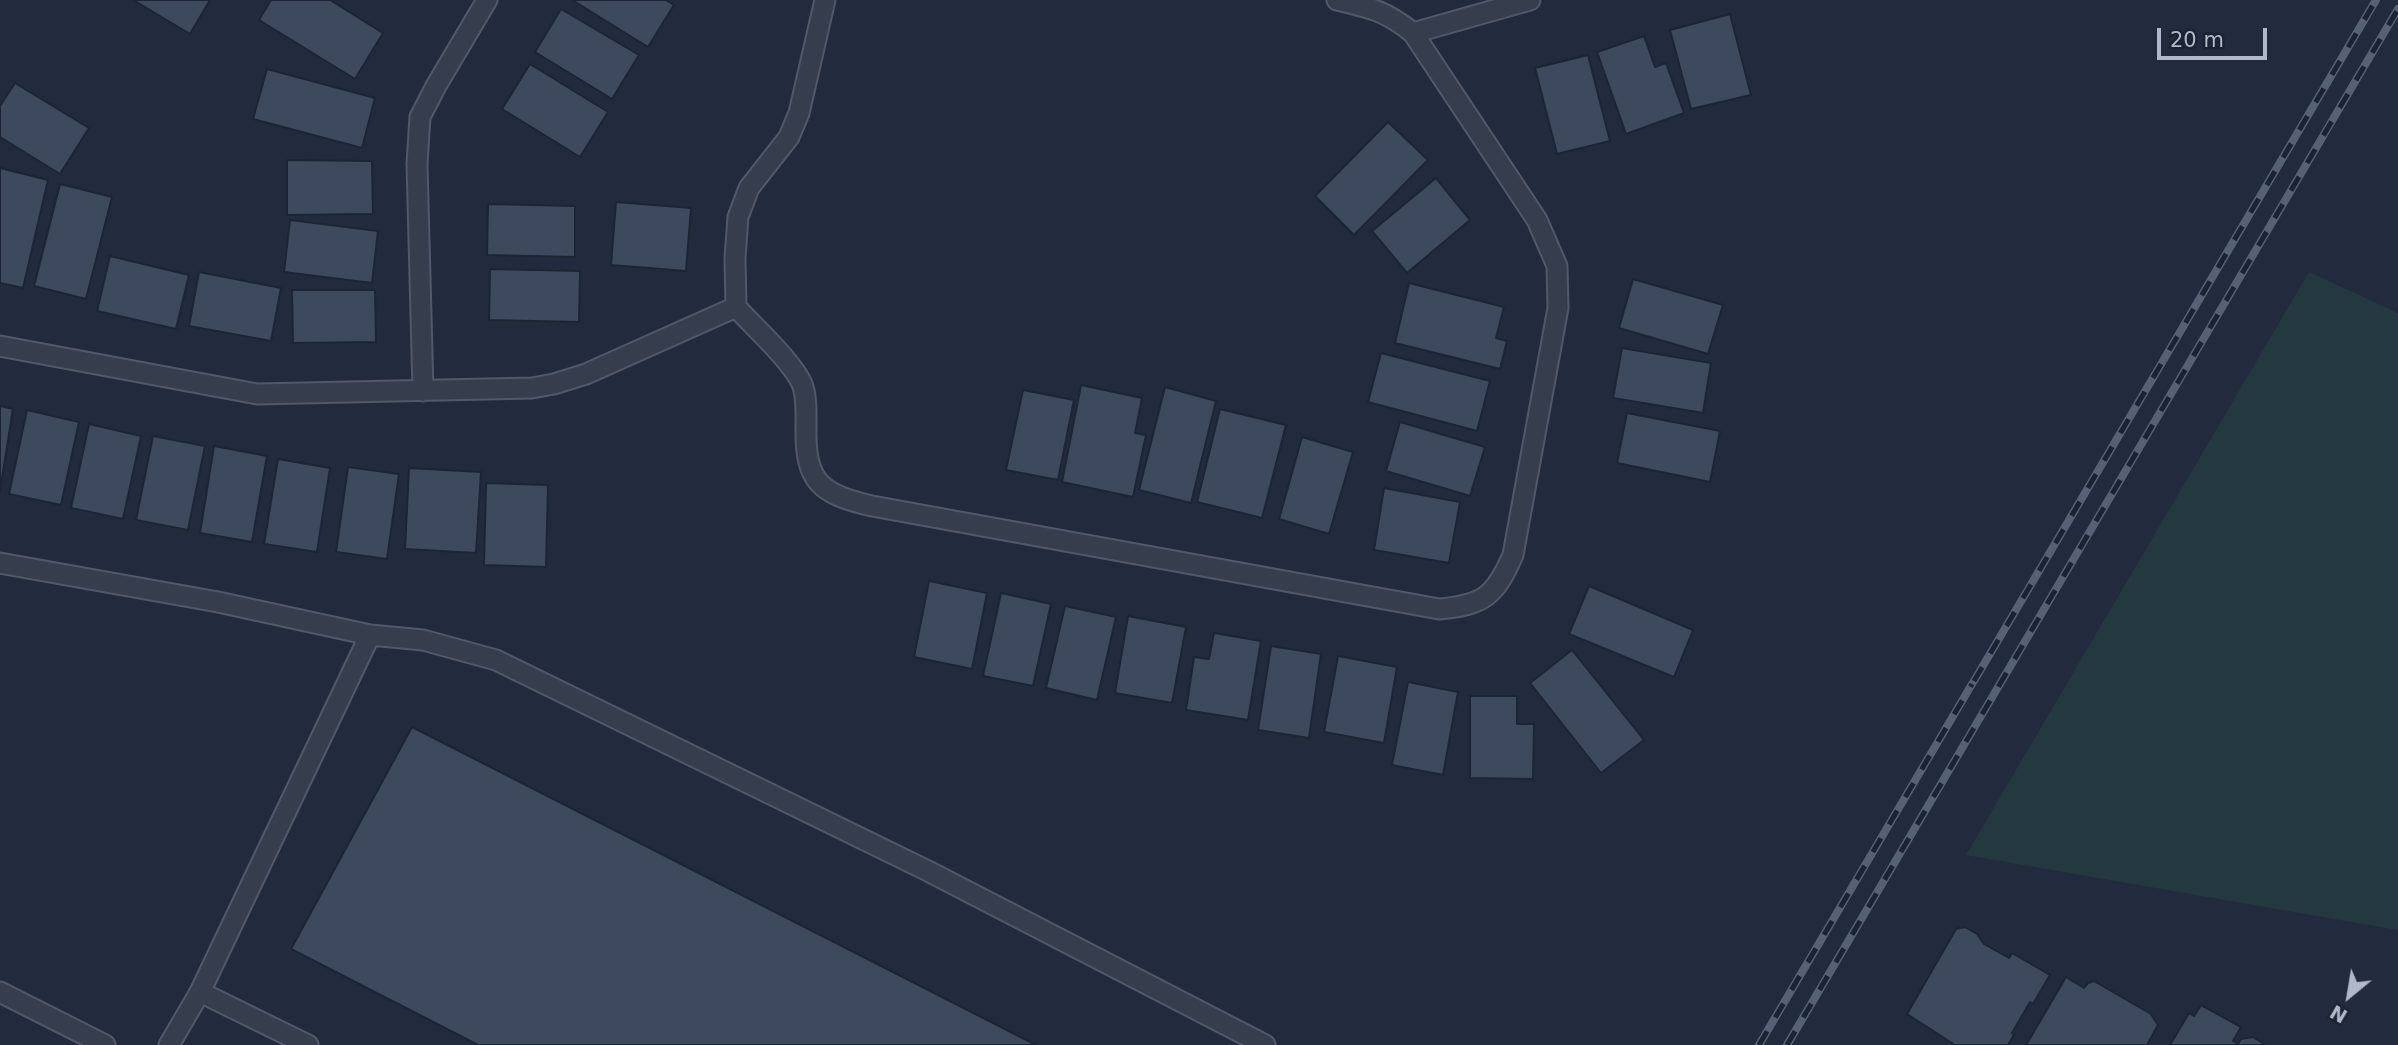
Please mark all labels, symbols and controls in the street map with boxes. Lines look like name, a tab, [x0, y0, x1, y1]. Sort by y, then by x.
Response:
scale bar	[2160, 14, 2270, 58]
text: 20 m	[2170, 28, 2224, 52]
north arrow	[2314, 961, 2384, 1031]
text: N	[2326, 1001, 2351, 1028]

